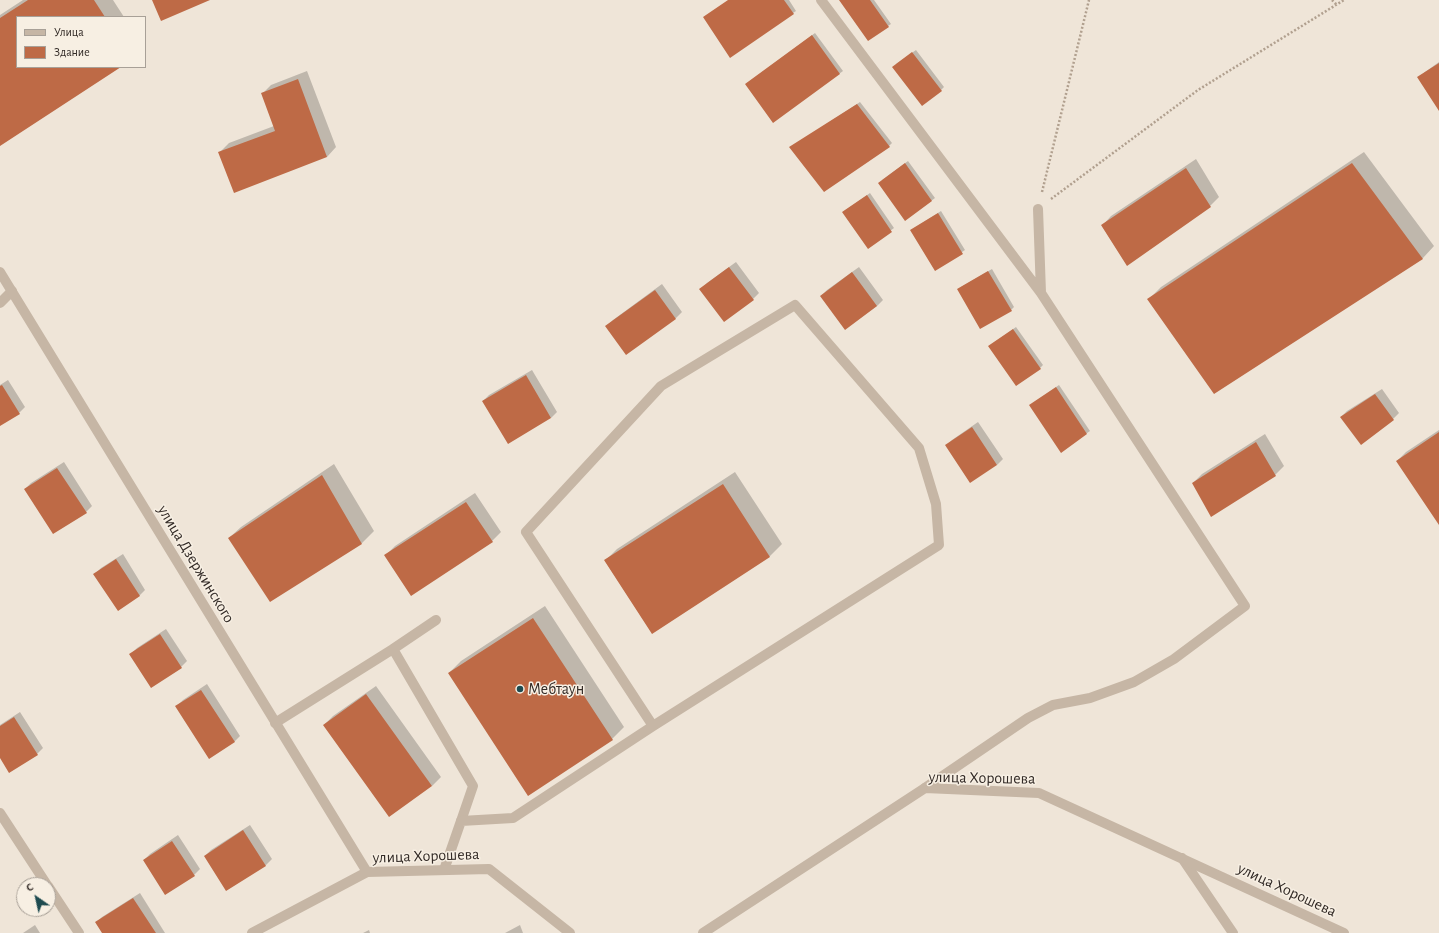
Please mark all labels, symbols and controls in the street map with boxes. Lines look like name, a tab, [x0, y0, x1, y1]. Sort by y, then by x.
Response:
legend	[16, 16, 146, 68]
text: Улица	[54, 26, 84, 38]
text: Здание	[54, 46, 90, 58]
street label: улица Дзержинского	[153, 502, 239, 626]
place label: Мебтаун	[528, 679, 584, 699]
marker: Мебтаун	[515, 684, 525, 694]
street label: улица Хорошева	[928, 767, 1036, 789]
street label: улица Хорошева	[372, 845, 480, 867]
street label: улица Хорошева	[1235, 859, 1339, 921]
north arrow	[16, 877, 56, 917]
text: С	[24, 881, 35, 894]

